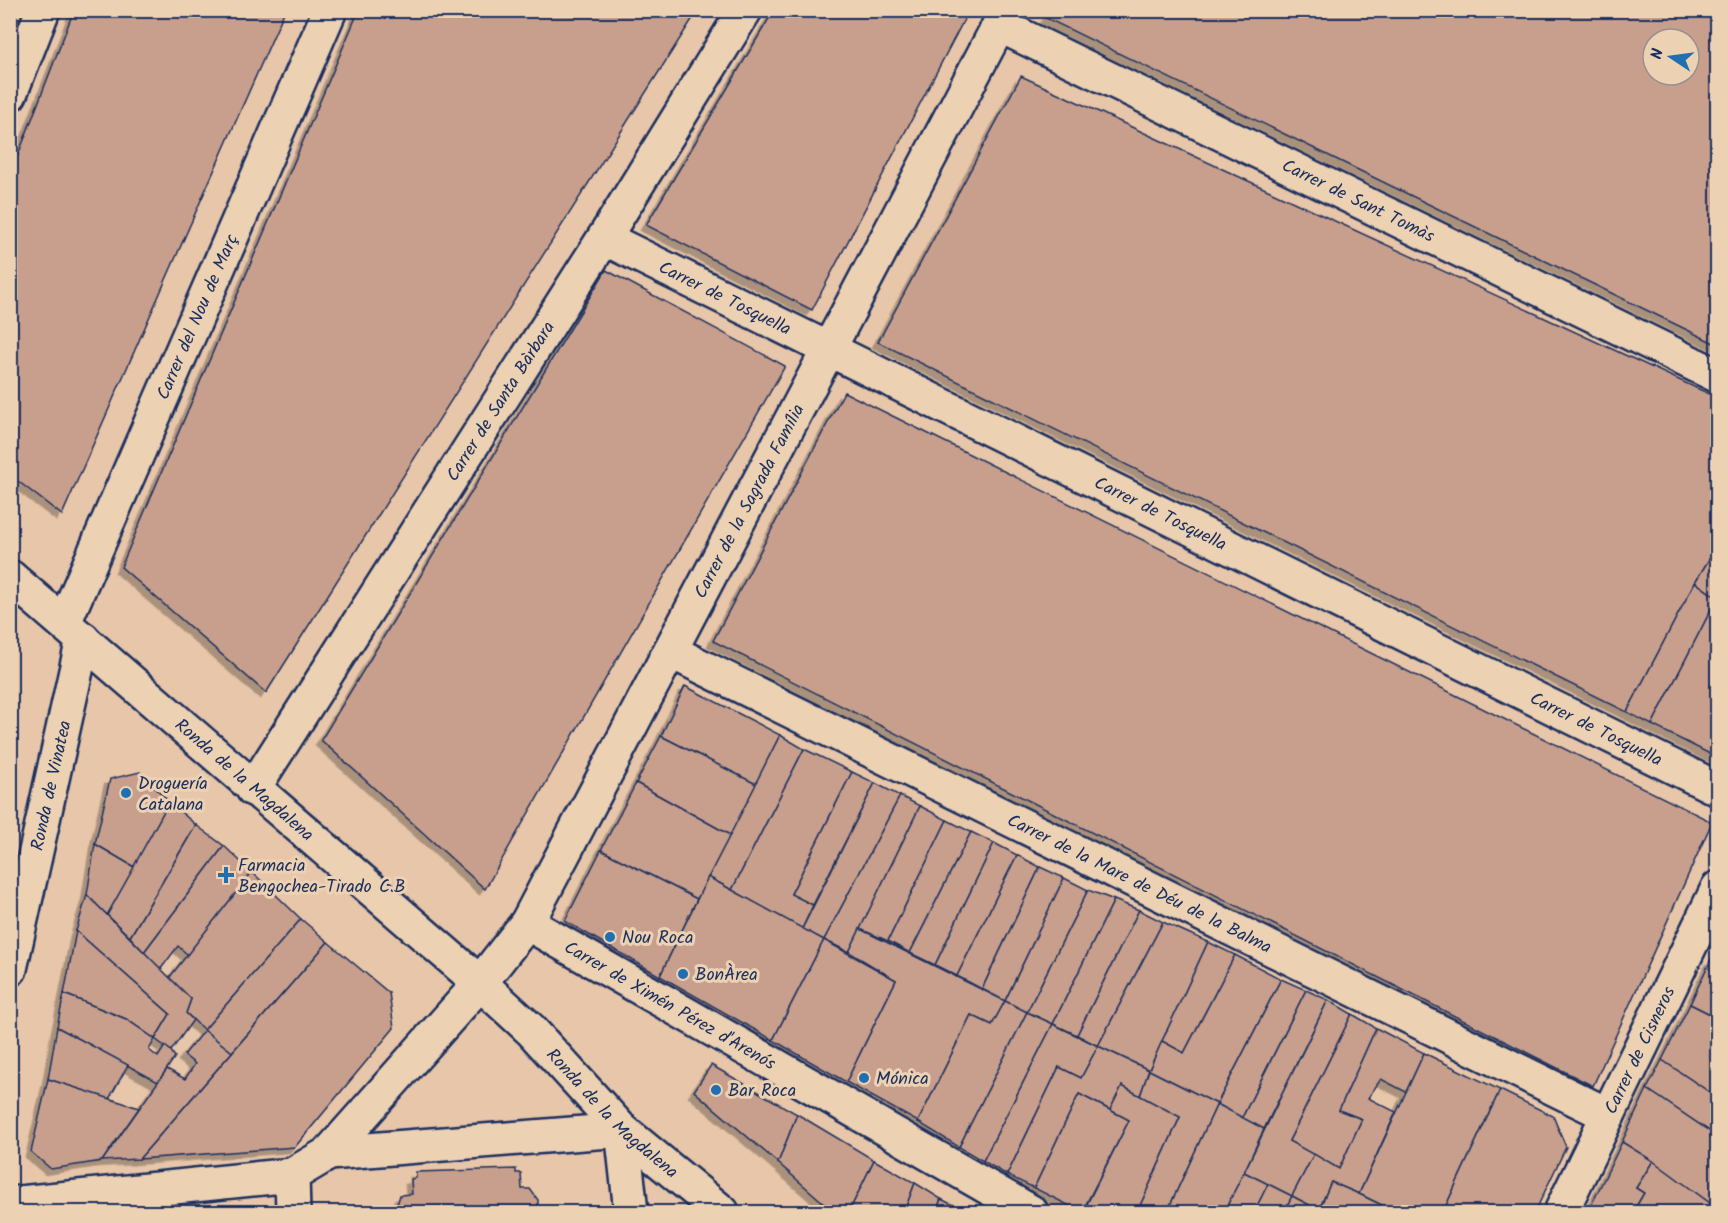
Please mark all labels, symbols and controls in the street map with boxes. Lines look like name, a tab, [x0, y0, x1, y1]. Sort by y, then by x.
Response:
north arrow	[1641, 27, 1701, 87]
text: N	[1645, 46, 1671, 62]
street label: Carrer de Sant Tomàs	[1276, 152, 1439, 252]
street label: Carrer del Nou de Març	[150, 230, 247, 405]
street label: Carrer de Tosquella	[653, 254, 796, 344]
street label: Carrer de Santa Bàrbara	[439, 316, 563, 488]
street label: Carrer de la Sagrada Família	[687, 399, 813, 604]
street label: Carrer de Tosquella	[1089, 470, 1231, 560]
street label: Carrer de Tosquella	[1524, 685, 1667, 775]
street label: Ronda de la Magdalena	[167, 712, 320, 849]
street label: Ronda de Vinatea	[24, 718, 81, 854]
place label: Droguería Catalana	[138, 770, 208, 820]
marker: Droguería Catalana	[119, 786, 133, 800]
street label: Carrer de la Mare de Déu de la Balma	[1002, 807, 1276, 962]
place label: Farmacia Bengochea-Tirado C.B	[238, 852, 406, 902]
marker: Farmacia Bengochea-Tirado C.B	[219, 868, 233, 882]
place label: Nou Roca	[622, 924, 693, 953]
marker: Nou Roca	[603, 930, 617, 944]
street label: Carrer de Ximén Pérez d'Arenós	[558, 934, 781, 1079]
place label: BonÀrea	[695, 961, 758, 990]
marker: BonÀrea	[676, 967, 690, 981]
street label: Carrer de Cisneros	[1597, 981, 1684, 1120]
street label: Ronda de la Magdalena	[538, 1042, 684, 1187]
place label: Mónica	[876, 1065, 929, 1094]
marker: Mónica	[857, 1071, 871, 1085]
place label: Bar Roca	[728, 1077, 796, 1106]
marker: Bar Roca	[709, 1083, 723, 1097]

